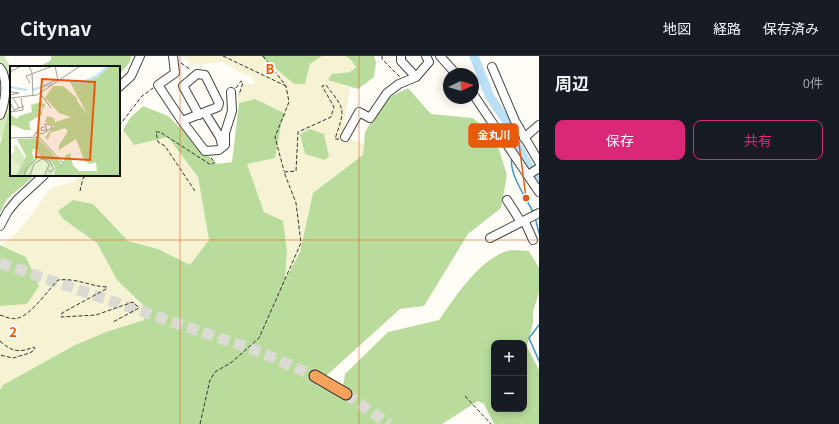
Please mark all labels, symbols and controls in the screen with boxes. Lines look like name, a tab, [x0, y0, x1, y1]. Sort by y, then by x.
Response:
text: Citynav	[20, 14, 92, 41]
text: 地図	[663, 18, 691, 38]
text: 経路	[713, 18, 741, 38]
text: 保存済み	[763, 18, 819, 38]
text: B	[266, 59, 275, 78]
inset map	[10, 66, 120, 176]
north arrow	[443, 68, 479, 104]
text: 周辺	[555, 70, 589, 95]
text: 0件	[803, 73, 823, 92]
button: 保存	[555, 120, 685, 160]
button: 共有	[693, 120, 823, 160]
callout: 金丸川	[469, 124, 518, 147]
text: 金丸川	[478, 126, 511, 142]
text: 2	[9, 322, 17, 341]
map controls	[491, 340, 527, 412]
button: +	[491, 340, 527, 376]
button: −	[491, 376, 527, 412]

